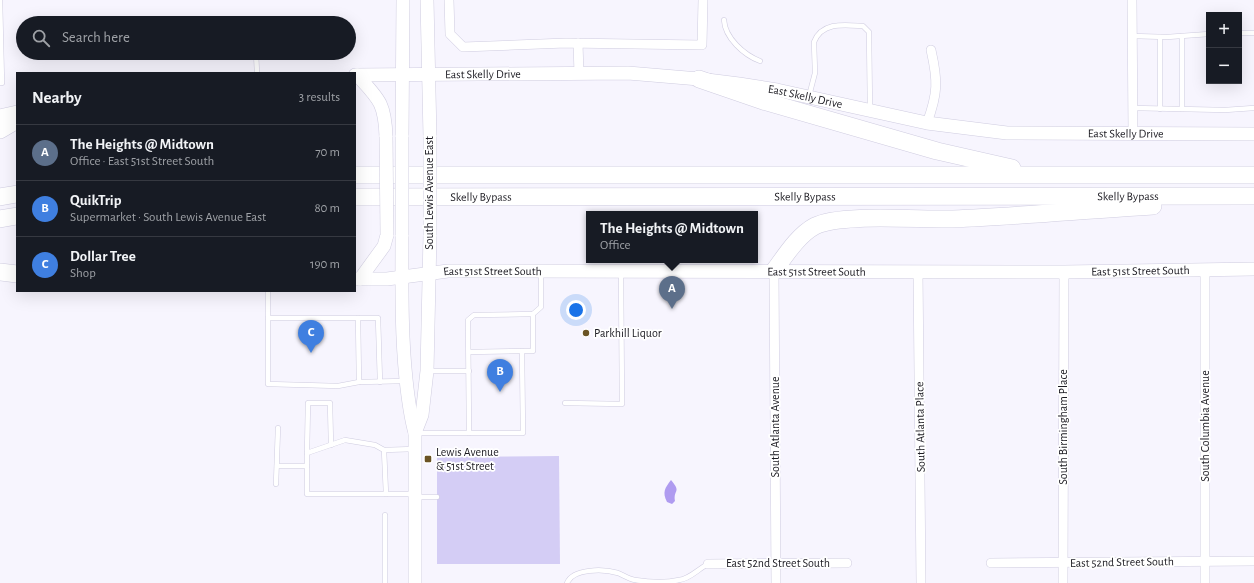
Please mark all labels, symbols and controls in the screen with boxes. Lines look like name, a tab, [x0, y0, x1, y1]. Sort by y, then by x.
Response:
map controls	[1206, 12, 1242, 84]
button: +	[1206, 12, 1242, 48]
search box	[16, 16, 356, 60]
icon: search	[30, 27, 52, 49]
text: Search here	[62, 30, 130, 45]
button: −	[1206, 48, 1242, 84]
street label: East Skelly Drive	[445, 68, 521, 81]
street label: East Skelly Drive	[767, 83, 844, 110]
text: Nearby	[32, 89, 82, 106]
text: 3 results	[299, 91, 340, 104]
street label: East Skelly Drive	[1088, 127, 1164, 141]
street label: South Lewis Avenue East	[423, 136, 435, 250]
text: The Heights @ Midtown	[70, 137, 214, 152]
text: A	[41, 146, 49, 159]
text: 70 m	[315, 146, 340, 159]
text: Office · East 51st Street South	[70, 155, 214, 168]
street label: Skelly Bypass	[774, 190, 836, 204]
street label: Skelly Bypass	[1097, 190, 1159, 203]
street label: Skelly Bypass	[450, 191, 512, 204]
text: QuikTrip	[70, 193, 122, 208]
text: B	[41, 202, 49, 215]
text: 80 m	[314, 202, 340, 215]
text: Supermarket · South Lewis Avenue East	[70, 211, 266, 224]
popup	[586, 211, 758, 263]
text: The Heights @ Midtown	[600, 221, 744, 236]
text: Office	[600, 239, 630, 252]
text: Dollar Tree	[70, 249, 136, 264]
text: C	[42, 258, 48, 271]
text: 190 m	[310, 258, 340, 271]
street label: East 51st Street South	[1091, 264, 1190, 278]
street label: East 51st Street South	[442, 265, 542, 278]
street label: East 51st Street South	[767, 266, 866, 278]
text: Shop	[70, 267, 96, 280]
pin: A	[659, 276, 685, 309]
your location	[566, 300, 586, 320]
pin: C	[298, 320, 324, 353]
place label: Parkhill Liquor	[594, 327, 662, 339]
marker: Parkhill Liquor	[581, 328, 591, 338]
pin: B	[487, 359, 513, 392]
street label: South Birmingham Place	[1057, 369, 1069, 485]
street label: South Columbia Avenue	[1199, 370, 1211, 482]
street label: South Atlanta Avenue	[769, 377, 781, 477]
street label: South Atlanta Place	[913, 381, 927, 473]
place label: Lewis Avenue & 51st Street	[436, 446, 499, 472]
marker: Lewis Avenue & 51st Street	[423, 454, 433, 464]
street label: East 52nd Street South	[1070, 555, 1174, 569]
street label: East 52nd Street South	[726, 557, 830, 569]

